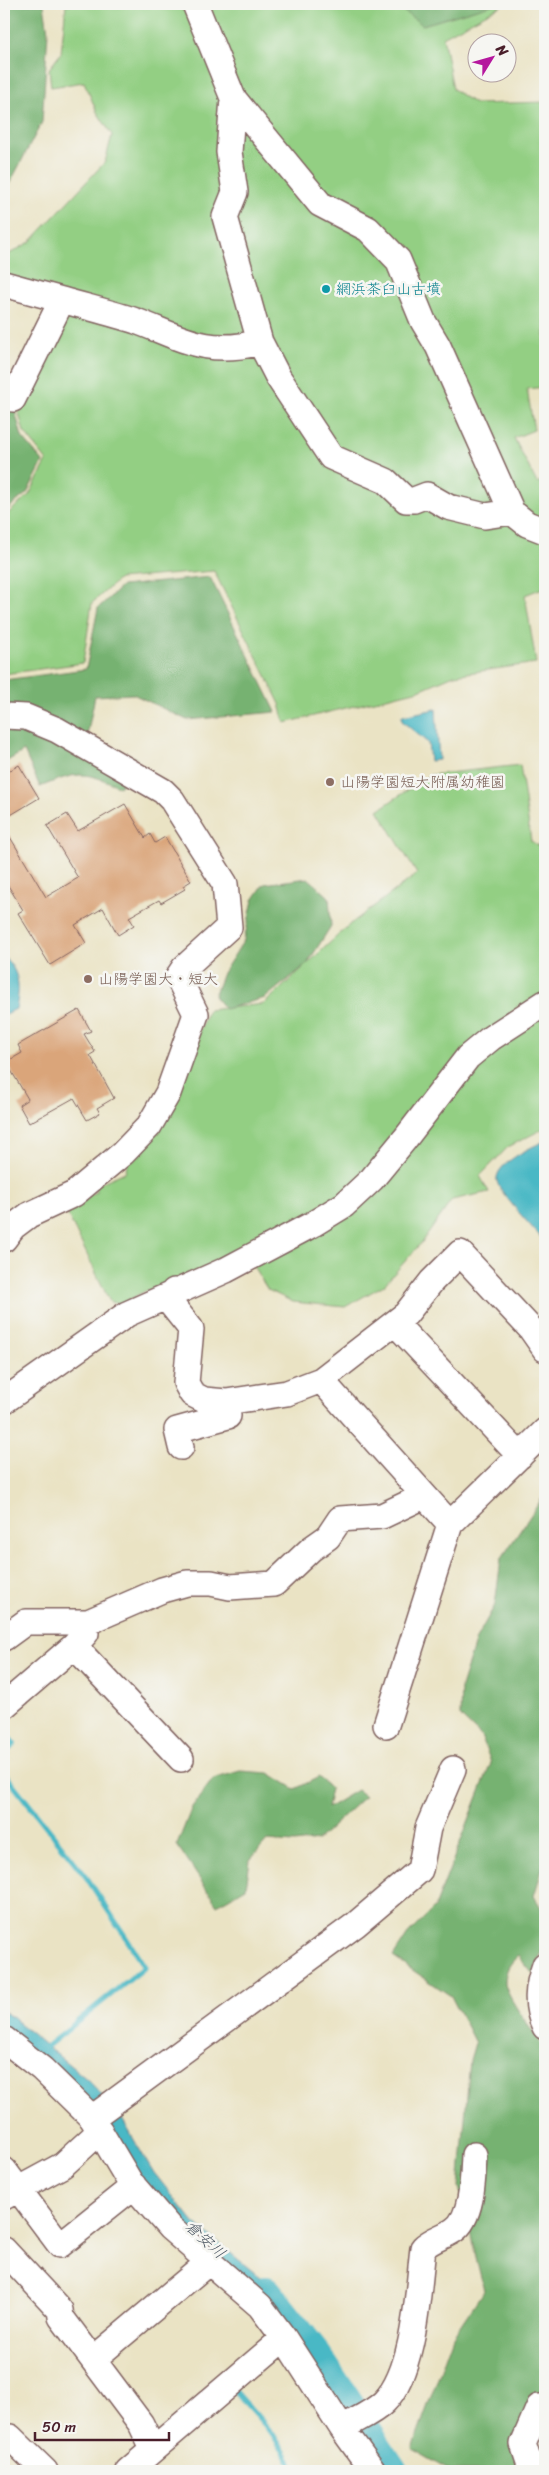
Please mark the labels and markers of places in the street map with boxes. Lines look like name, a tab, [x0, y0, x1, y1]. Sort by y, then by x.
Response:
place label: 網浜茶臼山古墳	[336, 276, 441, 302]
marker: 網浜茶臼山古墳	[320, 283, 332, 295]
place label: 山陽学園短大附属幼稚園	[340, 769, 505, 795]
marker: 山陽学園短大附属幼稚園	[324, 776, 336, 788]
place label: 山陽学園大・短大	[98, 966, 218, 992]
marker: 山陽学園大・短大	[82, 973, 94, 985]

